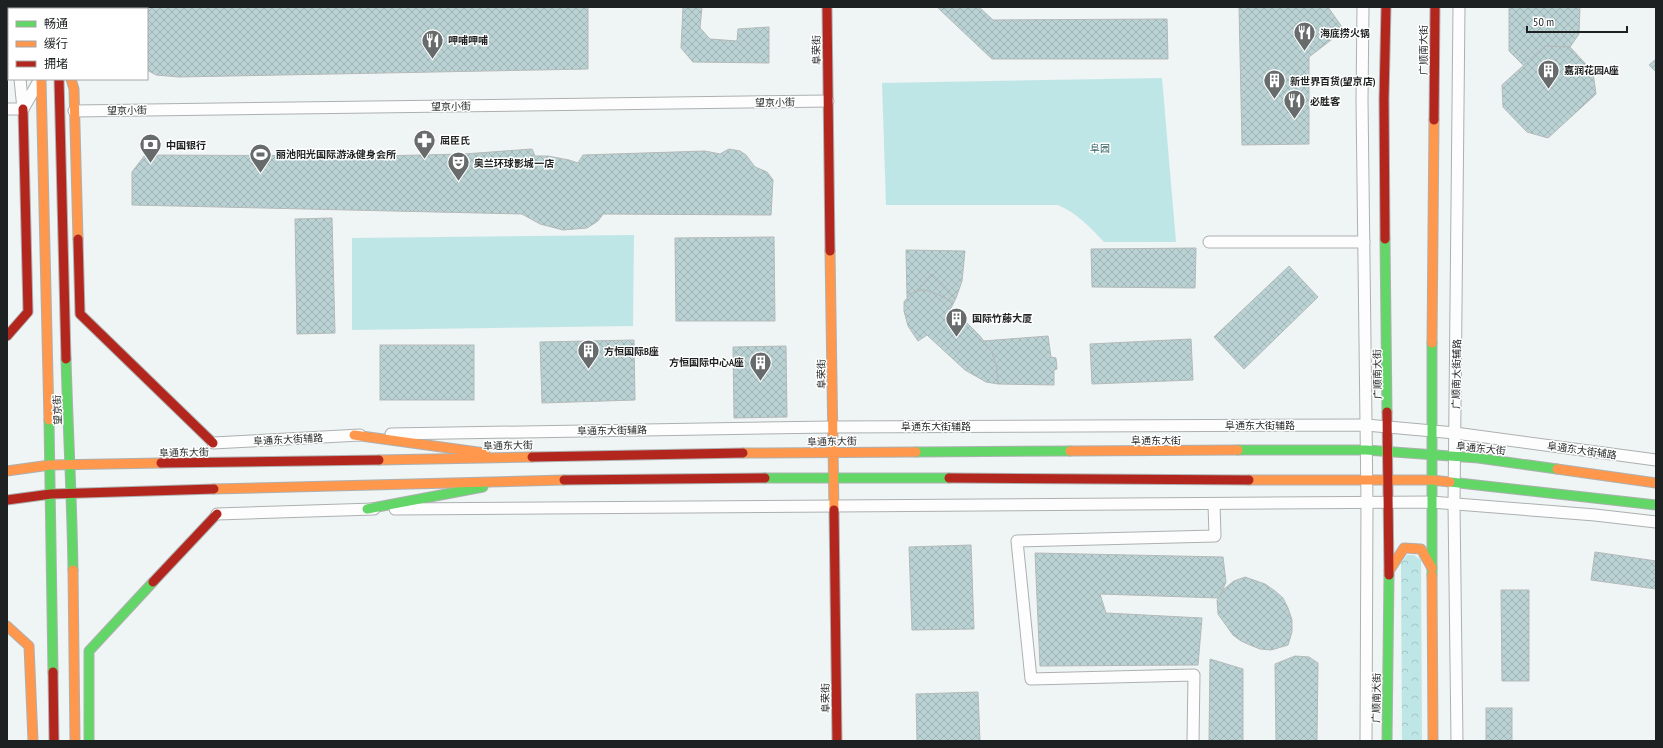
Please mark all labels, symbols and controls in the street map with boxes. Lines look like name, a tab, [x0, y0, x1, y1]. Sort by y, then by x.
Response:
legend	[8, 8, 148, 80]
scale bar	[1527, 8, 1627, 34]
text: 50 m	[1533, 14, 1554, 29]
text: 畅通	[44, 16, 68, 31]
restaurant icon: 海底捞火锅	[1291, 20, 1317, 53]
street label: 广顺南大街	[1417, 25, 1430, 75]
restaurant icon: 呷哺呷哺	[419, 27, 445, 60]
place label: 海底捞火锅	[1320, 27, 1370, 40]
place label: 呷哺呷哺	[448, 34, 488, 47]
street label: 阜荣街	[810, 35, 823, 65]
text: 缓行	[44, 36, 68, 51]
text: 拥堵	[44, 56, 68, 71]
building icon: 嘉润花园A座	[1536, 57, 1562, 90]
place label: 嘉润花园A座	[1564, 64, 1619, 77]
building icon: 新世界百货(望京店)	[1262, 68, 1288, 101]
place label: 新世界百货(望京店)	[1290, 75, 1376, 88]
restaurant icon: 必胜客	[1282, 88, 1308, 121]
place label: 必胜客	[1310, 95, 1341, 108]
street label: 望京小街	[755, 96, 795, 109]
street label: 望京小街	[431, 100, 471, 113]
street label: 望京小街	[107, 104, 147, 117]
pharmacy icon: 屈臣氏	[411, 127, 437, 160]
bank icon: 中国银行	[138, 132, 164, 165]
place label: 屈臣氏	[440, 134, 470, 147]
place label: 中国银行	[166, 139, 206, 152]
sports icon: 丽池阳光国际游泳健身会所	[247, 141, 273, 174]
park label: 阜园	[1090, 142, 1110, 155]
place label: 丽池阳光国际游泳健身会所	[276, 148, 396, 161]
theatre icon: 奥兰环球影城一店	[445, 150, 471, 183]
place label: 奥兰环球影城一店	[474, 157, 554, 170]
building icon: 国际竹藤大厦	[943, 305, 969, 338]
place label: 国际竹藤大厦	[972, 312, 1032, 325]
building icon: 方恒国际B座	[575, 338, 601, 371]
street label: 广顺南大街辅路	[1449, 339, 1464, 409]
place label: 方恒国际B座	[604, 345, 659, 358]
building icon: 方恒国际中心A座	[747, 349, 773, 382]
street label: 广顺南大街	[1371, 349, 1384, 399]
place label: 方恒国际中心A座	[669, 356, 744, 369]
street label: 阜荣街	[815, 359, 828, 389]
street label: 望京街	[50, 395, 65, 425]
street label: 阜通东大街辅路	[1225, 419, 1295, 432]
street label: 阜通东大街辅路	[901, 420, 971, 433]
street label: 阜通东大街辅路	[577, 423, 647, 438]
street label: 阜通东大街辅路	[253, 431, 323, 448]
street label: 阜通东大街	[1131, 434, 1181, 447]
street label: 阜通东大街	[807, 435, 857, 448]
street label: 阜通东大街	[483, 439, 533, 452]
street label: 阜通东大街	[1455, 439, 1506, 458]
street label: 阜通东大街辅路	[1546, 439, 1617, 462]
street label: 阜通东大街	[159, 446, 209, 459]
street label: 广顺南大街	[1370, 673, 1383, 723]
street label: 阜荣街	[819, 683, 832, 713]

